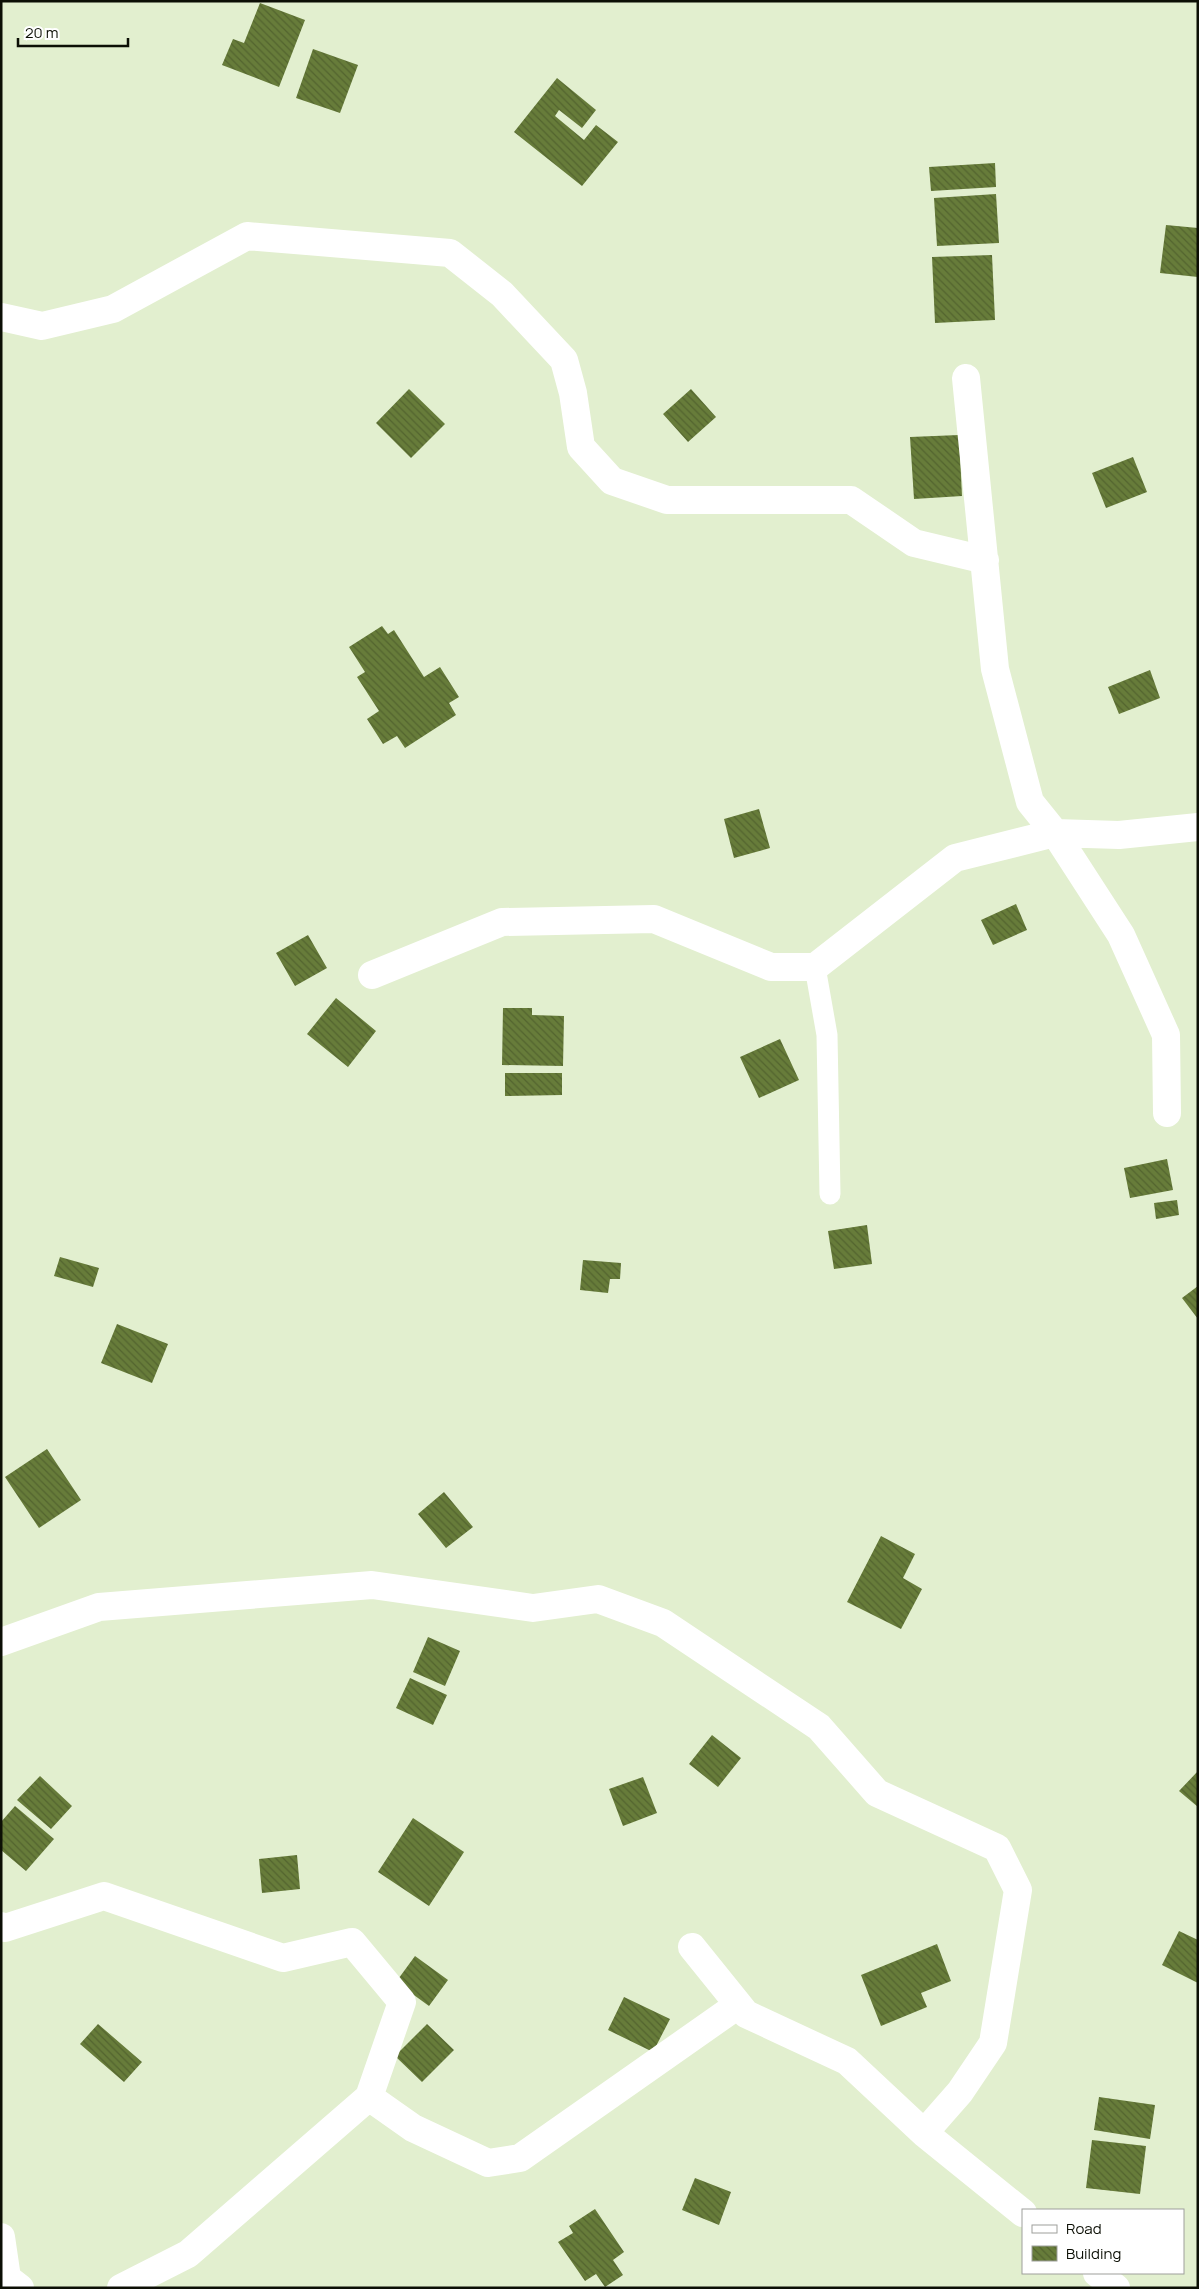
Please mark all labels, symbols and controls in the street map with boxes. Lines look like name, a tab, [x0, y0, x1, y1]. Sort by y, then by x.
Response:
scale bar	[18, 15, 128, 47]
text: 20 m	[25, 22, 58, 43]
legend	[1022, 2209, 1184, 2274]
text: Road	[1066, 2218, 1102, 2239]
text: Building	[1066, 2243, 1121, 2264]

